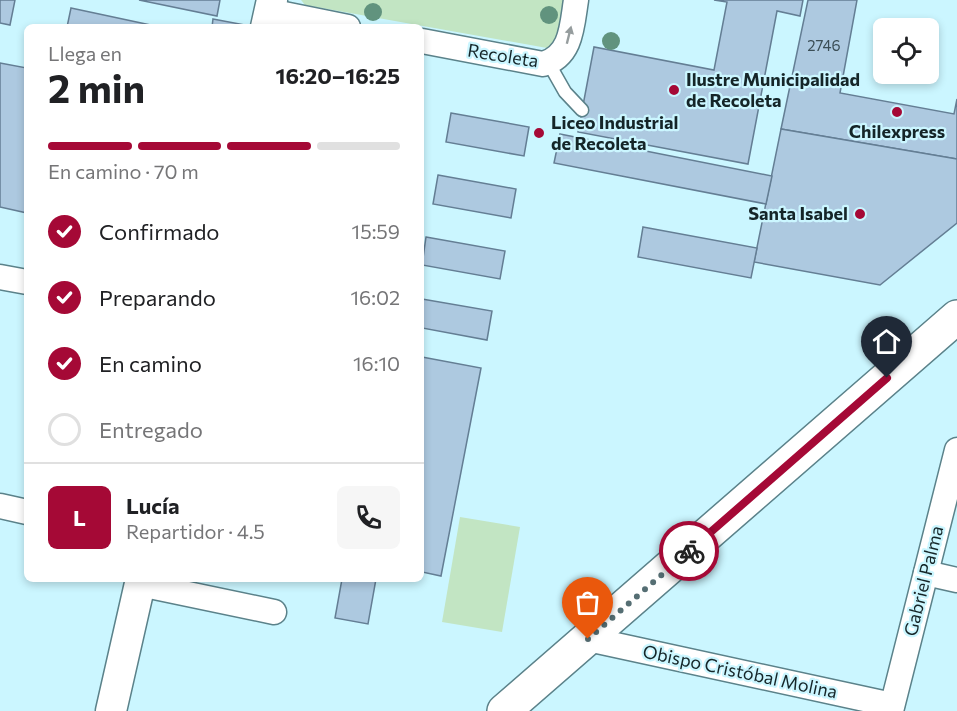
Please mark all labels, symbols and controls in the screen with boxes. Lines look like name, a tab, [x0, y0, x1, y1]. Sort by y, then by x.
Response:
map controls	[873, 18, 939, 84]
button: locate	[873, 18, 939, 84]
one-way arrow	[565, 26, 575, 44]
house number: 2746	[807, 36, 841, 54]
street label: Recoleta	[466, 39, 540, 71]
text: Llega en	[48, 41, 122, 65]
text: 16:20–16:25	[275, 62, 400, 89]
text: 2 min	[48, 63, 145, 111]
place label: Ilustre Municipalidad de Recoleta	[686, 68, 860, 111]
marker: Ilustre Municipalidad de Recoleta	[667, 83, 681, 97]
marker: Chilexpress	[890, 105, 904, 119]
place label: Liceo Industrial de Recoleta	[551, 111, 678, 154]
place label: Chilexpress	[849, 120, 945, 142]
marker: Liceo Industrial de Recoleta	[532, 126, 546, 140]
text: En camino · 70 m	[48, 159, 199, 183]
place label: Santa Isabel	[748, 202, 848, 224]
marker: Santa Isabel	[853, 207, 867, 221]
icon: check	[48, 215, 81, 248]
text: Confirmado	[99, 218, 220, 245]
text: 15:59	[352, 219, 400, 243]
icon: check	[48, 281, 81, 314]
text: Preparando	[99, 284, 216, 311]
text: 16:02	[351, 285, 400, 309]
pin	[861, 316, 912, 378]
icon: home	[870, 325, 903, 358]
icon: check	[48, 347, 81, 380]
text: En camino	[99, 350, 202, 377]
text: 16:10	[353, 351, 400, 375]
text: Entregado	[99, 416, 203, 443]
button: phone	[337, 486, 400, 549]
text: Lucía	[126, 492, 180, 519]
text: L	[73, 504, 86, 531]
text: Repartidor · 4.5	[126, 519, 265, 543]
courier	[659, 521, 719, 581]
street label: Gabriel Palma	[899, 523, 947, 638]
icon: bike	[673, 535, 706, 568]
pin	[562, 577, 613, 639]
icon: bag	[571, 586, 604, 619]
street label: Obispo Cristóbal Molina	[641, 640, 839, 702]

